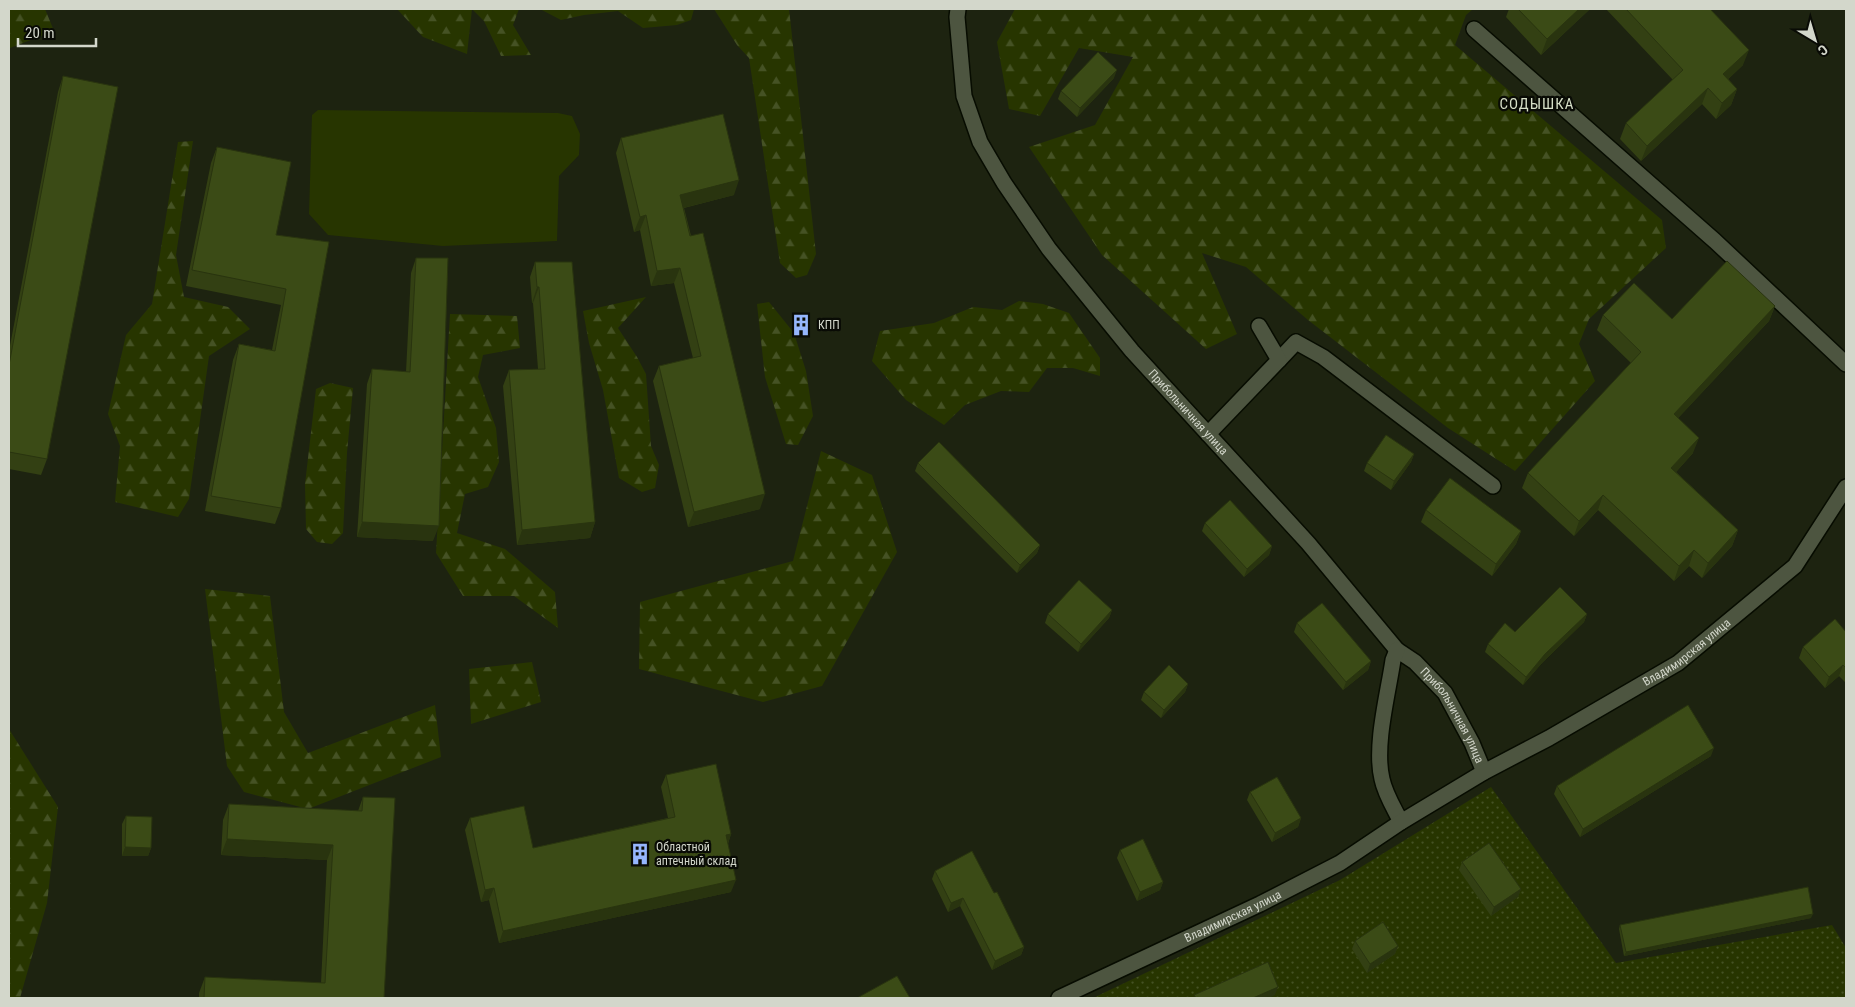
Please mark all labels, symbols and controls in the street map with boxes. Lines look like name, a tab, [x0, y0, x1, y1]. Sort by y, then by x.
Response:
scale bar	[18, 15, 95, 47]
north arrow	[1790, 15, 1840, 65]
text: 20 m	[25, 24, 55, 42]
text: С	[1815, 41, 1831, 59]
district label: СОДЫШКА	[1500, 95, 1574, 113]
building icon: КПП	[788, 312, 814, 338]
place label: КПП	[818, 318, 840, 332]
street label: Прибольничная улица	[1146, 367, 1231, 458]
street label: Владимирская улица	[1640, 615, 1733, 689]
street label: Прибольничная улица	[1417, 665, 1487, 765]
place label: Областной аптечный склад	[656, 840, 737, 868]
building icon: Областной аптечный склад	[627, 841, 653, 867]
street label: Владимирская улица	[1182, 887, 1284, 945]

